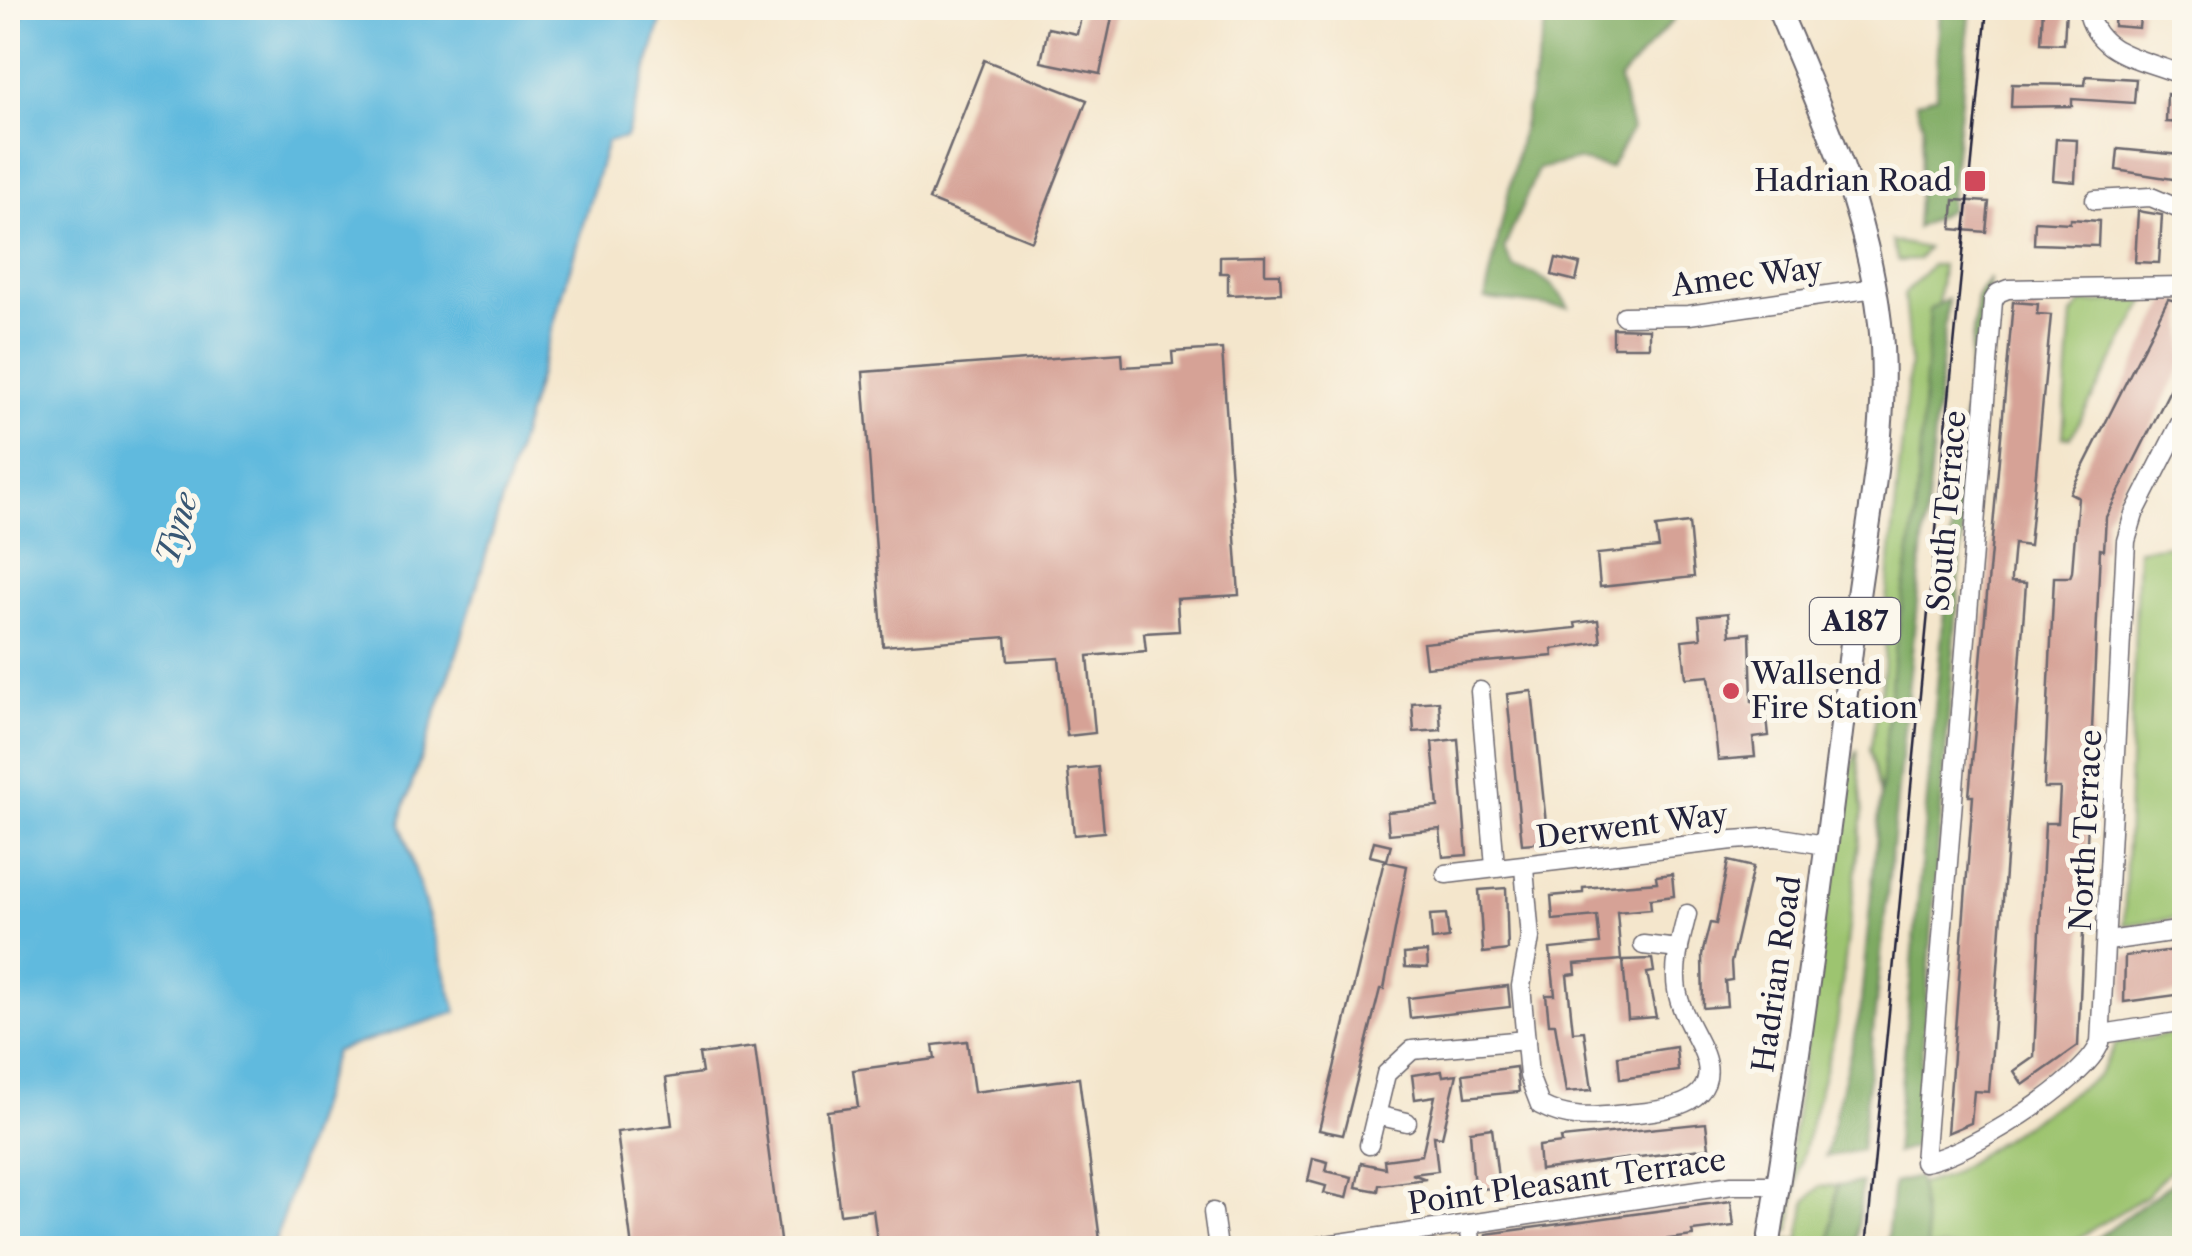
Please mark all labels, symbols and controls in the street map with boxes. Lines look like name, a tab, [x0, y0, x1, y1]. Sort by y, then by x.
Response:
place label: Hadrian Road	[1754, 162, 1952, 199]
marker: Hadrian Road	[1962, 168, 1988, 194]
street label: Amec Way	[1668, 249, 1825, 304]
street label: South Terrace	[1919, 409, 1974, 613]
water label: Tyne	[147, 486, 206, 568]
road number: A187	[1810, 598, 1900, 644]
place label: Wallsend Fire Station	[1750, 655, 1918, 726]
marker: Wallsend Fire Station	[1720, 680, 1742, 702]
street label: North Terrace	[2062, 728, 2109, 932]
street label: Derwent Way	[1534, 795, 1730, 856]
street label: Hadrian Road	[1744, 873, 1809, 1075]
street label: Point Pleasant Terrace	[1406, 1141, 1728, 1222]

